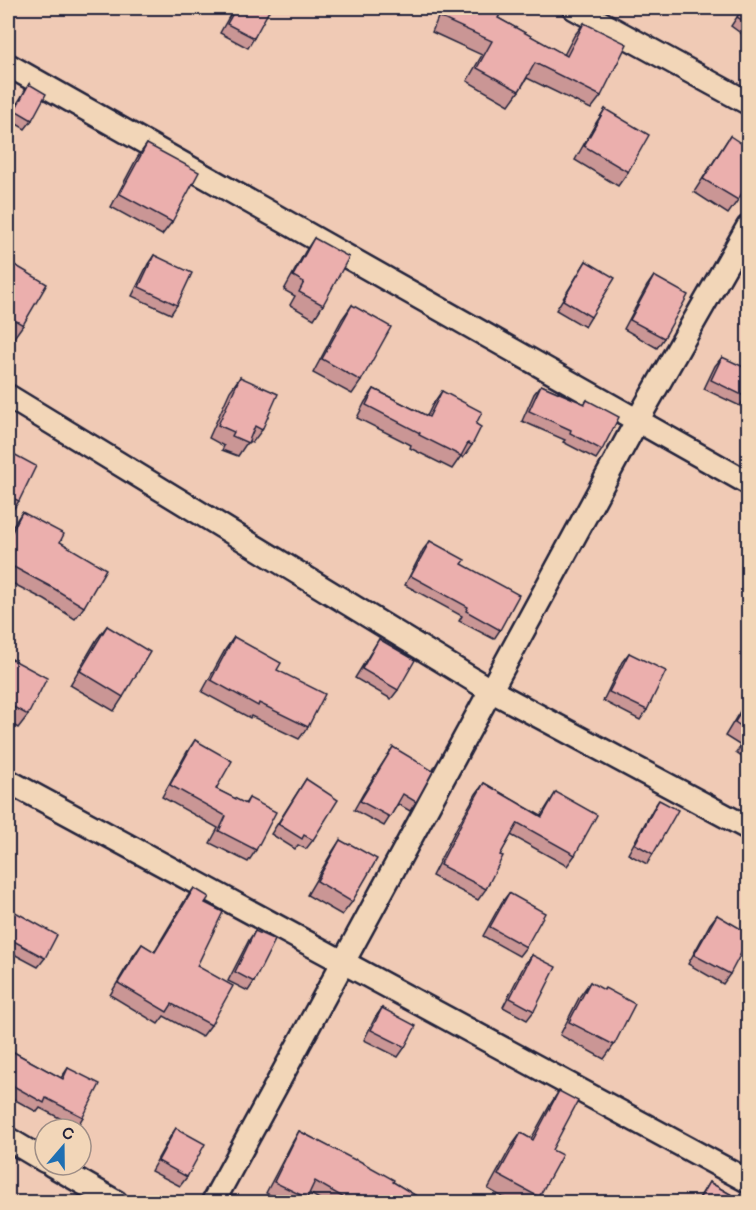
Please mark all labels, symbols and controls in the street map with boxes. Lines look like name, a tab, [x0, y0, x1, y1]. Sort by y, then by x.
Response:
north arrow	[33, 1117, 93, 1177]
text: С	[59, 1123, 76, 1145]

